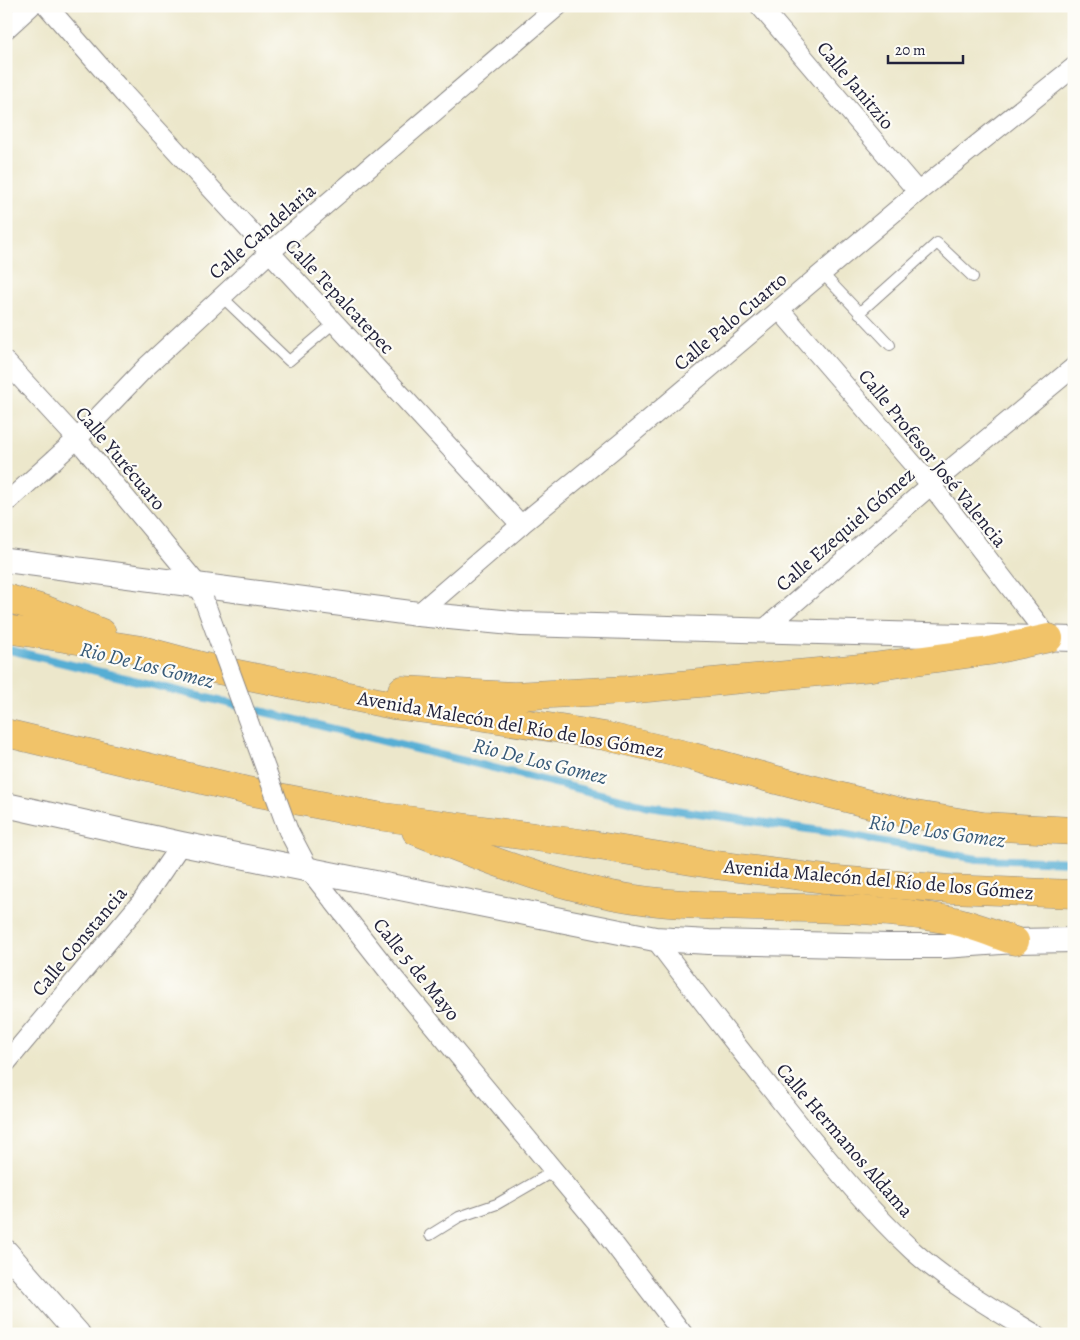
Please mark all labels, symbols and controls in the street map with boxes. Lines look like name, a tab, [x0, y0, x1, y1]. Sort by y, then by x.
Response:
scale bar	[888, 32, 962, 64]
street label: Calle Janitzio	[811, 35, 901, 135]
text: 20 m	[895, 40, 926, 60]
street label: Calle Candelaria	[203, 177, 322, 285]
street label: Calle Tepalcatepec	[279, 233, 400, 360]
street label: Calle Palo Cuarto	[668, 266, 793, 377]
street label: Calle Profesor José Valencia	[852, 363, 1014, 554]
street label: Calle Yurécuaro	[69, 401, 172, 516]
street label: Calle Ezequiel Gómez	[770, 461, 921, 597]
water label: Rio De Los Gomez	[77, 635, 218, 695]
street label: Avenida Malecón del Río de los Gómez	[355, 684, 666, 765]
water label: Rio De Los Gomez	[470, 731, 611, 791]
water label: Rio De Los Gomez	[867, 808, 1008, 855]
street label: Avenida Malecón del Río de los Gómez	[722, 852, 1035, 906]
street label: Calle Constancia	[25, 880, 134, 1002]
street label: Calle 5 de Mayo	[367, 912, 466, 1026]
street label: Calle Hermanos Aldama	[770, 1057, 920, 1224]

